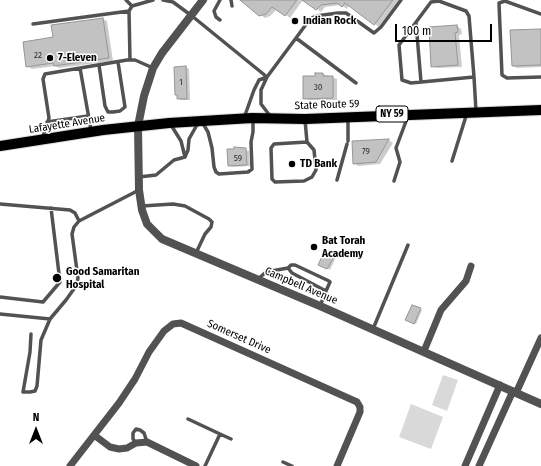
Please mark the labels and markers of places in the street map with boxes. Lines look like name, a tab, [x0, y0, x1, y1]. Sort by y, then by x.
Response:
place label: Indian Rock	[303, 14, 356, 28]
marker: Indian Rock	[290, 16, 300, 26]
place label: 7-Eleven	[58, 51, 97, 65]
marker: 7-Eleven	[45, 53, 55, 63]
place label: TD Bank	[300, 157, 337, 171]
marker: TD Bank	[287, 159, 297, 169]
place label: Bat Torah Academy	[322, 234, 365, 260]
marker: Bat Torah Academy	[309, 242, 319, 252]
place label: Good Samaritan Hospital	[66, 265, 139, 291]
marker: Good Samaritan Hospital	[51, 272, 63, 284]

